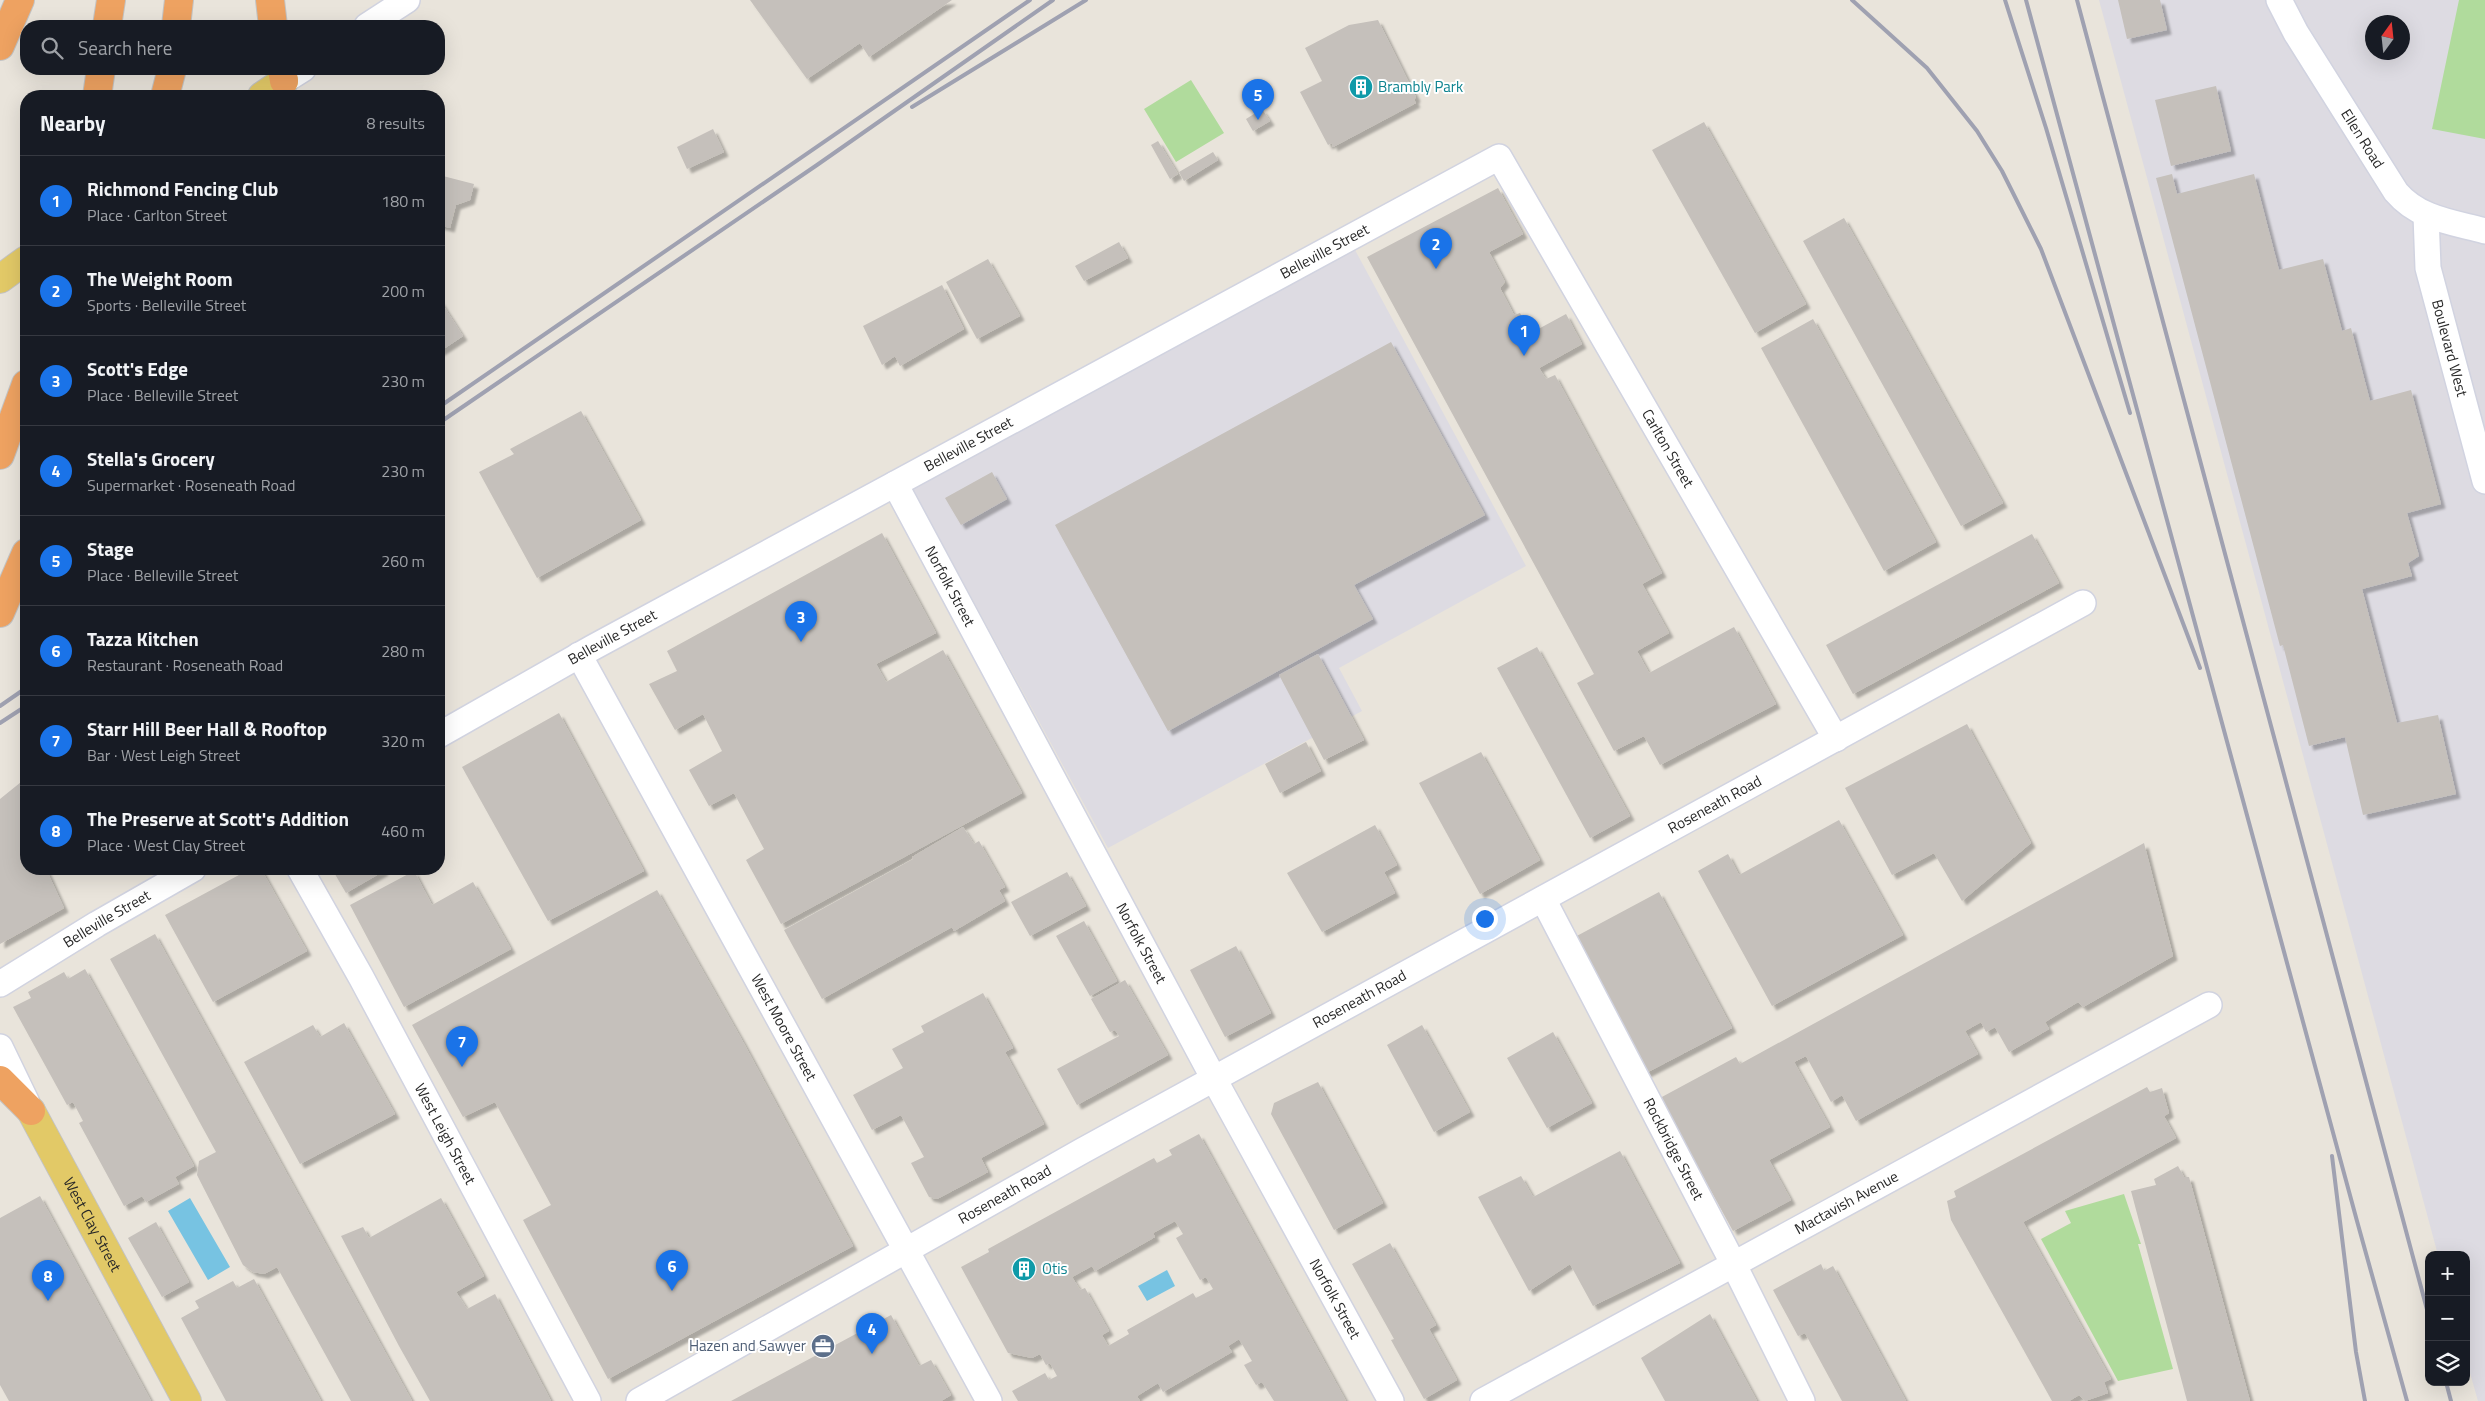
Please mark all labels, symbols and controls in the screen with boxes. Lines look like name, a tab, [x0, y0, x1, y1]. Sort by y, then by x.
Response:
north arrow	[2365, 15, 2410, 60]
search box	[20, 20, 445, 75]
text: Search here	[78, 33, 172, 62]
icon: search	[38, 34, 66, 62]
building icon: Brambly Park	[1348, 74, 1374, 100]
place label: Brambly Park	[1378, 75, 1463, 98]
pin: 5	[1242, 79, 1274, 120]
street label: Ellen Road	[2335, 104, 2390, 173]
text: Nearby	[40, 107, 105, 139]
text: 8 results	[366, 111, 425, 135]
text: Richmond Fencing Club	[87, 174, 278, 203]
text: 1	[52, 189, 60, 213]
text: 180 m	[381, 189, 425, 213]
text: Place · Carlton Street	[87, 203, 227, 227]
street label: Belleville Street	[1276, 217, 1374, 285]
pin: 2	[1420, 228, 1452, 269]
text: The Weight Room	[87, 264, 233, 293]
text: 2	[52, 279, 60, 303]
text: 200 m	[381, 279, 425, 303]
text: Sports · Belleville Street	[87, 293, 246, 317]
street label: Boulevard West	[2426, 297, 2474, 400]
pin: 1	[1508, 315, 1540, 356]
text: Scott's Edge	[87, 354, 188, 383]
text: 3	[52, 369, 60, 393]
text: 230 m	[381, 369, 425, 393]
text: Place · Belleville Street	[87, 383, 238, 407]
street label: Carlton Street	[1636, 404, 1700, 492]
street label: Belleville Street	[919, 410, 1017, 477]
text: Stella's Grocery	[87, 444, 215, 473]
text: 4	[52, 459, 60, 483]
text: 230 m	[381, 459, 425, 483]
text: Supermarket · Roseneath Road	[87, 473, 296, 497]
text: Stage	[87, 534, 134, 563]
street label: Norfolk Street	[919, 542, 982, 631]
text: 5	[52, 549, 60, 573]
text: 260 m	[381, 549, 425, 573]
text: Place · Belleville Street	[87, 563, 238, 587]
pin: 3	[785, 601, 817, 642]
street label: Belleville Street	[563, 603, 661, 670]
text: Tazza Kitchen	[87, 624, 199, 653]
text: 6	[52, 639, 60, 663]
text: 280 m	[381, 639, 425, 663]
text: Restaurant · Roseneath Road	[87, 653, 283, 677]
text: Starr Hill Beer Hall & Rooftop	[87, 714, 327, 743]
text: 7	[52, 729, 60, 753]
text: 320 m	[381, 729, 425, 753]
text: Bar · West Leigh Street	[87, 743, 240, 767]
street label: Roseneath Road	[1663, 769, 1766, 839]
text: The Preserve at Scott's Addition	[87, 804, 349, 833]
text: 8	[52, 819, 60, 843]
text: 460 m	[381, 819, 425, 843]
text: Place · West Clay Street	[87, 833, 245, 857]
street label: Belleville Street	[58, 883, 155, 953]
street label: Norfolk Street	[1111, 898, 1173, 988]
your location	[1472, 906, 1498, 932]
street label: Roseneath Road	[1308, 964, 1410, 1034]
street label: West Moore Street	[745, 969, 823, 1086]
pin: 7	[446, 1026, 478, 1067]
street label: West Leigh Street	[409, 1079, 482, 1189]
street label: Rockbridge Street	[1638, 1094, 1710, 1205]
street label: Roseneath Road	[954, 1159, 1055, 1230]
street label: Mactavish Avenue	[1790, 1165, 1902, 1240]
street label: West Clay Street	[58, 1173, 128, 1276]
pin: 6	[656, 1250, 688, 1291]
map controls	[2425, 1251, 2470, 1386]
button: +	[2425, 1251, 2470, 1296]
street label: Norfolk Street	[1304, 1254, 1367, 1344]
building icon: Otis	[1011, 1256, 1037, 1282]
place label: Otis	[1042, 1257, 1067, 1280]
pin: 8	[32, 1260, 64, 1301]
button: −	[2425, 1296, 2470, 1341]
pin: 4	[856, 1313, 888, 1354]
office icon: Hazen and Sawyer	[810, 1333, 836, 1359]
place label: Hazen and Sawyer	[689, 1334, 806, 1357]
button: layers	[2425, 1341, 2470, 1386]

